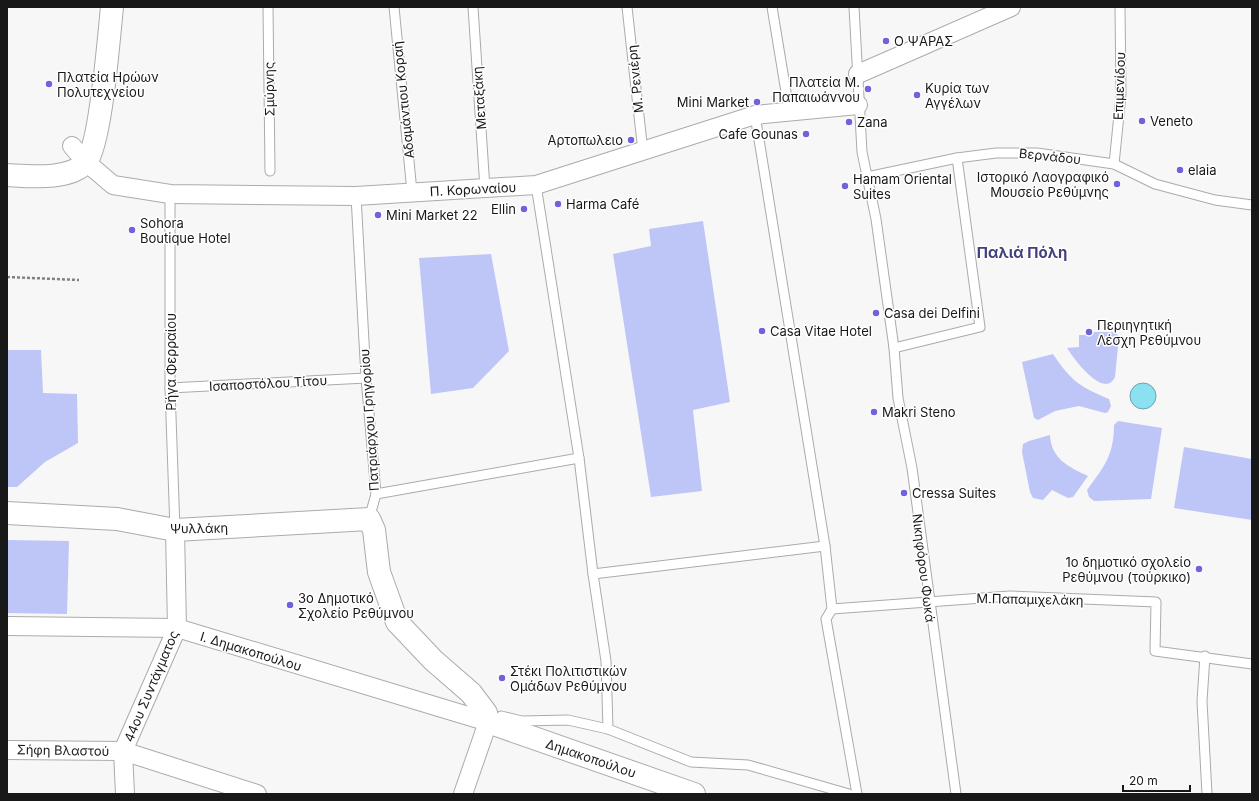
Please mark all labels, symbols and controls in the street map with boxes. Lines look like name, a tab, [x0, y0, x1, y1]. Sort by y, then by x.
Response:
place label: O ΨΑΡΑΣ	[894, 33, 953, 49]
marker: O ΨΑΡΑΣ	[881, 36, 891, 46]
street label: Αδαμάντιου Κοραή	[389, 41, 417, 159]
street label: Μ. Ρενιέρη	[623, 44, 647, 114]
street label: Επιμενίδου	[1110, 52, 1128, 120]
street label: Σμύρνης	[261, 62, 277, 116]
street label: Μεταξάκη	[469, 66, 489, 130]
place label: Πλατεία Ηρώων Πολυτεχνείου	[57, 69, 159, 100]
place label: Πλατεία Μ. Παπαιωάννου	[772, 74, 860, 105]
marker: Πλατεία Ηρώων Πολυτεχνείου	[44, 79, 54, 89]
place label: Κυρία των Αγγέλων	[925, 80, 990, 111]
marker: Πλατεία Μ. Παπαιωάννου	[863, 84, 873, 94]
marker: Κυρία των Αγγέλων	[912, 90, 922, 100]
place label: Mini Market	[677, 94, 749, 110]
marker: Mini Market	[752, 97, 762, 107]
place label: Veneto	[1150, 113, 1193, 129]
place label: Zana	[857, 114, 887, 130]
marker: Veneto	[1137, 116, 1147, 126]
marker: Zana	[844, 117, 854, 127]
place label: Cafe Gounas	[719, 126, 798, 142]
marker: Cafe Gounas	[801, 129, 811, 139]
place label: Αρτοπωλειο	[547, 132, 623, 148]
marker: Αρτοπωλειο	[626, 135, 636, 145]
street label: Βερνάδου	[1018, 145, 1082, 167]
place label: elaia	[1188, 162, 1216, 178]
marker: elaia	[1175, 165, 1185, 175]
place label: Ιστορικό Λαoγραφικό Μουσείο Ρεθύμνης	[977, 169, 1109, 200]
place label: Hamam Oriental Suites	[853, 171, 952, 202]
street label: Π. Κορωναίου	[429, 179, 517, 199]
marker: Ιστορικό Λαoγραφικό Μουσείο Ρεθύμνης	[1112, 179, 1122, 189]
marker: Hamam Oriental Suites	[840, 181, 850, 191]
place label: Harma Café	[566, 196, 639, 212]
marker: Harma Café	[553, 199, 563, 209]
place label: Ellin	[491, 201, 516, 217]
marker: Ellin	[519, 204, 529, 214]
place label: Mini Market 22	[386, 207, 478, 223]
marker: Mini Market 22	[373, 210, 383, 220]
place label: Sohora Boutique Hotel	[140, 215, 231, 246]
marker: Sohora Boutique Hotel	[127, 225, 137, 235]
district label: Παλιά Πόλη	[977, 243, 1067, 262]
place label: Casa dei Delfini	[884, 305, 980, 321]
marker: Casa dei Delfini	[871, 308, 881, 318]
street label: Ρήγα Φερραίου	[163, 313, 179, 411]
place label: Περιηγητική Λέσχη Ρεθύμνου	[1097, 317, 1201, 348]
place label: Casa Vitae Hotel	[770, 323, 872, 339]
marker: Casa Vitae Hotel	[757, 326, 767, 336]
marker: Περιηγητική Λέσχη Ρεθύμνου	[1084, 327, 1094, 337]
street label: Πατριάρχου Γρηγορίου	[356, 348, 382, 492]
street label: Ισαποστόλου Τίτου	[209, 372, 327, 394]
place label: Makri Steno	[882, 404, 956, 420]
marker: Makri Steno	[869, 407, 879, 417]
place label: Cressa Suites	[912, 485, 996, 501]
marker: Cressa Suites	[899, 488, 909, 498]
street label: Νικηφόρου Φωκά	[909, 513, 939, 624]
street label: Ψυλλάκη	[170, 519, 228, 537]
place label: 1ο δημοτικό σχολείο Ρεθύμνου (τούρκικο)	[1062, 554, 1191, 585]
marker: 1ο δημοτικό σχολείο Ρεθύμνου (τούρκικο)	[1194, 564, 1204, 574]
place label: 3ο Δημοτικό Σχολείο Ρεθύμνου	[298, 590, 414, 621]
street label: Μ.Παπαμιχελάκη	[976, 590, 1084, 608]
marker: 3ο Δημοτικό Σχολείο Ρεθύμνου	[285, 600, 295, 610]
street label: 44ου Συντάγματος	[120, 628, 182, 744]
street label: Ι. Δημακοπούλου	[198, 628, 304, 674]
place label: Στέκι Πολιτιστικών Ομάδων Ρεθύμνου	[510, 663, 627, 694]
marker: Στέκι Πολιτιστικών Ομάδων Ρεθύμνου	[497, 673, 507, 683]
street label: Δημακοπούλου	[544, 735, 638, 781]
street label: Σήφη Βλαστού	[17, 741, 109, 759]
scale bar	[1123, 767, 1190, 793]
text: 20 m	[1129, 773, 1158, 788]

